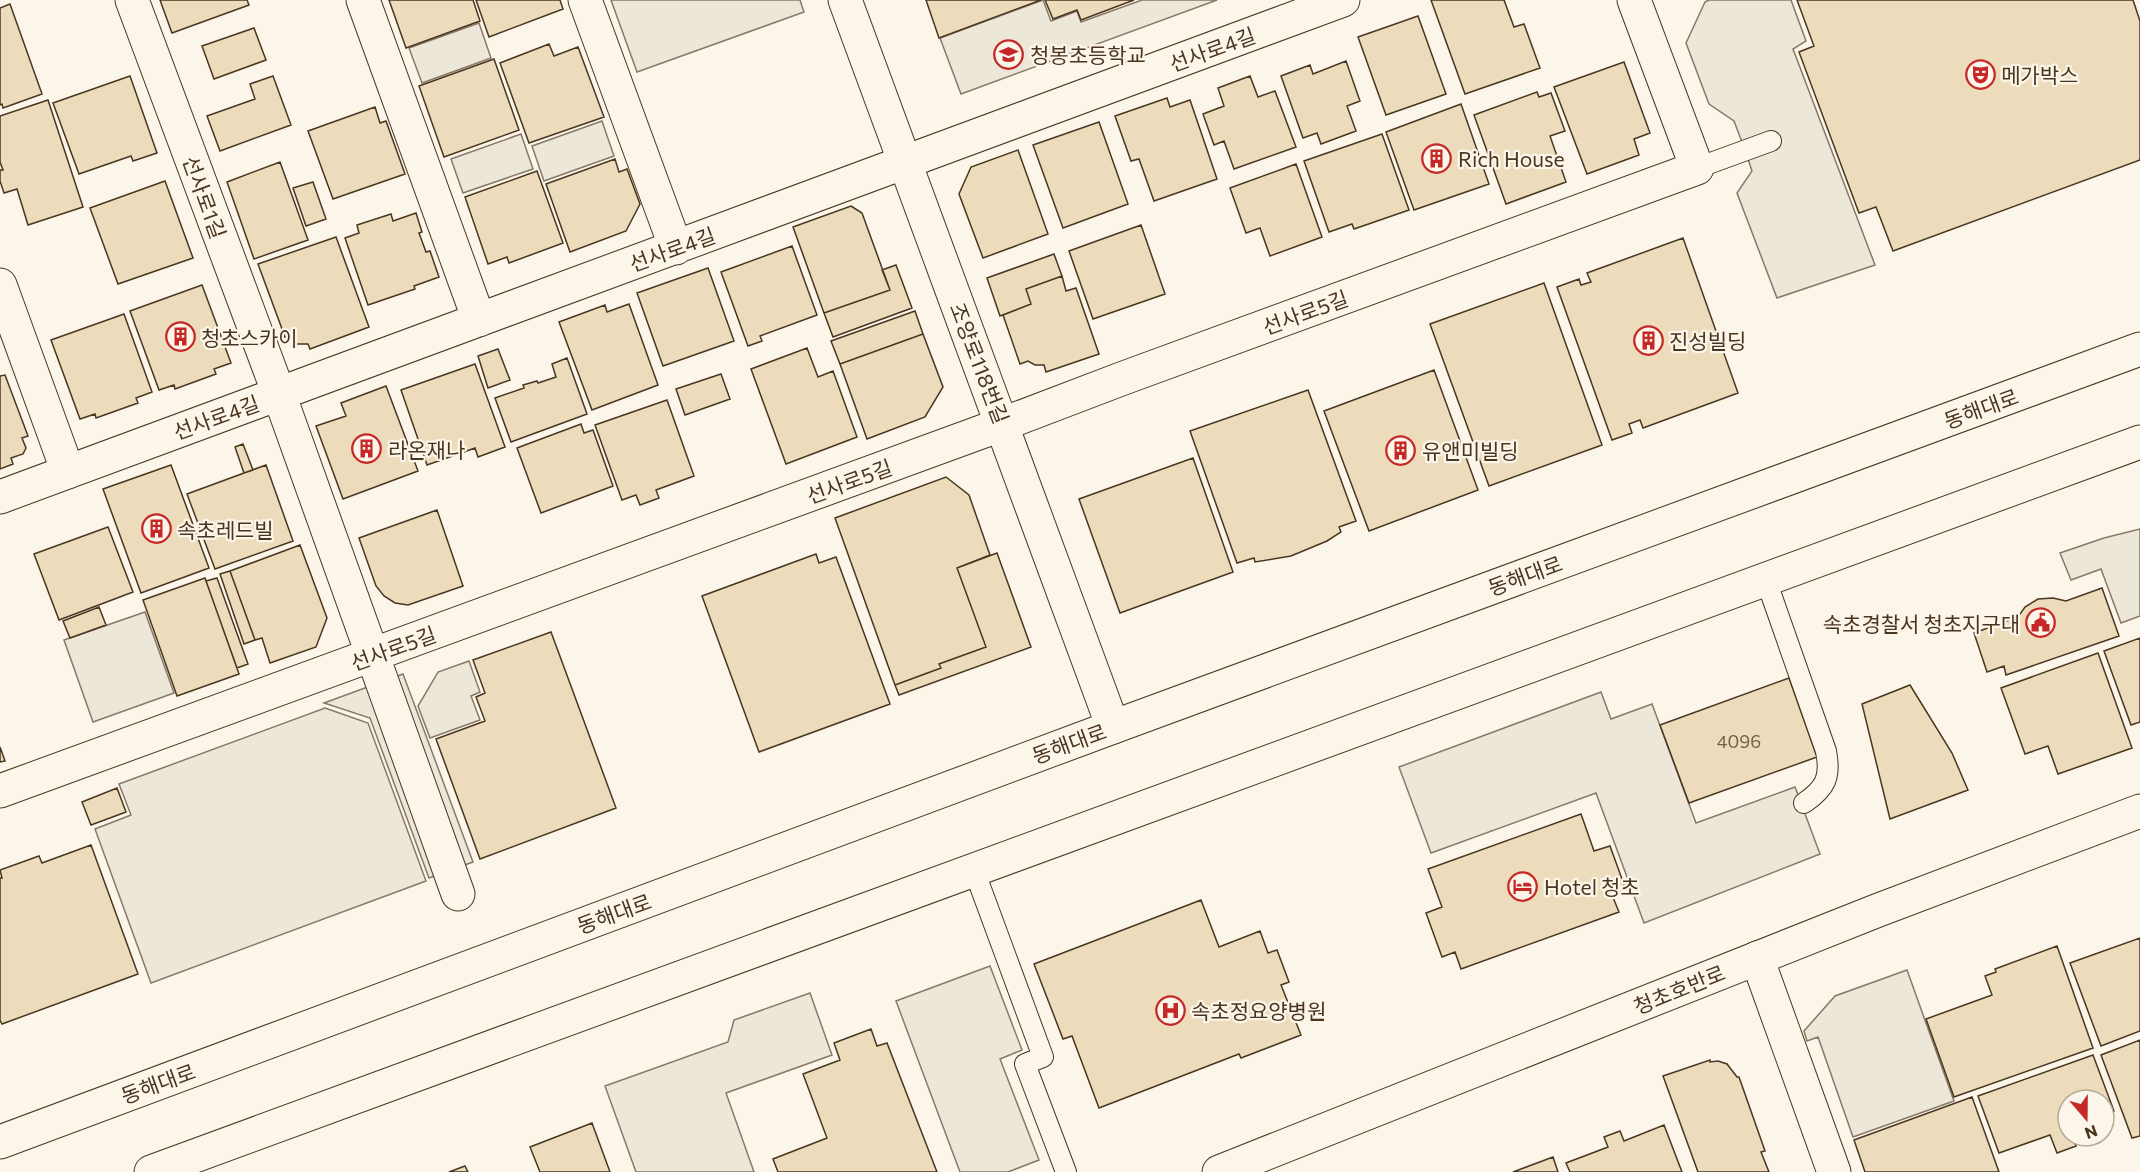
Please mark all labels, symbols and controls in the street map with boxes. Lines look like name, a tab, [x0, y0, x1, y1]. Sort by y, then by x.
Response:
street label: 선사로4길	[1165, 22, 1259, 76]
school or university icon: 청봉초등학교	[993, 38, 1025, 70]
place label: 청봉초등학교	[1030, 42, 1146, 67]
theatre icon: 메가박스	[1964, 58, 1996, 90]
place label: 메가박스	[2001, 62, 2078, 87]
building icon: Rich House	[1421, 142, 1453, 174]
place label: Rich House	[1458, 146, 1565, 171]
street label: 선사로1길	[179, 152, 231, 242]
street label: 선사로4길	[625, 222, 719, 276]
street label: 선사로5길	[1259, 285, 1351, 339]
street label: 조양로118번길	[946, 299, 1014, 427]
building icon: 청초스카이	[164, 321, 196, 353]
building icon: 진성빌딩	[1632, 324, 1664, 356]
place label: 청초스카이	[201, 325, 298, 350]
place label: 진성빌딩	[1669, 328, 1746, 353]
street label: 동해대로	[1940, 383, 2022, 433]
street label: 선사로4길	[169, 390, 263, 444]
building icon: 라온재나	[351, 433, 383, 465]
building icon: 유앤미빌딩	[1385, 434, 1417, 466]
place label: 라온재나	[388, 437, 465, 462]
place label: 유앤미빌딩	[1422, 438, 1519, 463]
street label: 선사로5길	[803, 454, 895, 508]
building icon: 속초레드빌	[140, 513, 172, 545]
place label: 속초레드빌	[177, 517, 274, 542]
street label: 동해대로	[1484, 550, 1566, 600]
public building icon: 속초경찰서 청초지구대	[2025, 607, 2057, 639]
place label: 속초경찰서 청초지구대	[1823, 611, 2020, 636]
street label: 선사로5길	[347, 621, 439, 675]
street label: 동해대로	[1028, 718, 1110, 768]
house number: 4096	[1717, 730, 1761, 752]
hotel icon: Hotel 청초	[1507, 870, 1539, 902]
place label: Hotel 청초	[1544, 874, 1640, 899]
street label: 동해대로	[573, 888, 655, 938]
street label: 청초호반로	[1630, 959, 1728, 1019]
hospital icon: 속초정요양병원	[1154, 994, 1186, 1026]
place label: 속초정요양병원	[1191, 998, 1326, 1023]
street label: 동해대로	[117, 1058, 199, 1108]
north arrow	[2056, 1088, 2116, 1148]
text: N	[2082, 1122, 2100, 1144]

